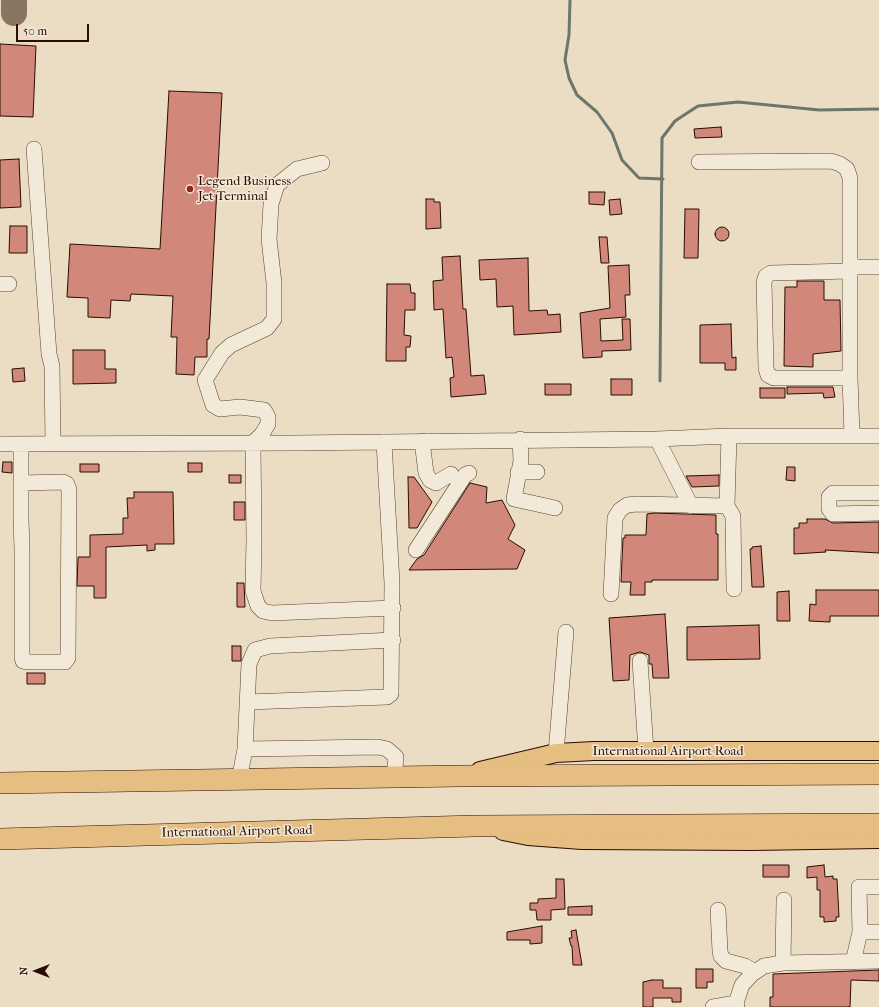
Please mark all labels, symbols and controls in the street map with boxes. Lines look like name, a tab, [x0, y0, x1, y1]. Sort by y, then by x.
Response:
scale bar	[18, 16, 91, 42]
text: 50 m	[23, 24, 47, 38]
place label: Legend Business Jet Terminal	[198, 174, 291, 205]
marker: Legend Business Jet Terminal	[185, 184, 195, 194]
street label: International Airport Road	[592, 744, 744, 760]
street label: International Airport Road	[161, 823, 313, 841]
north arrow	[16, 951, 56, 991]
text: N	[17, 967, 30, 975]

